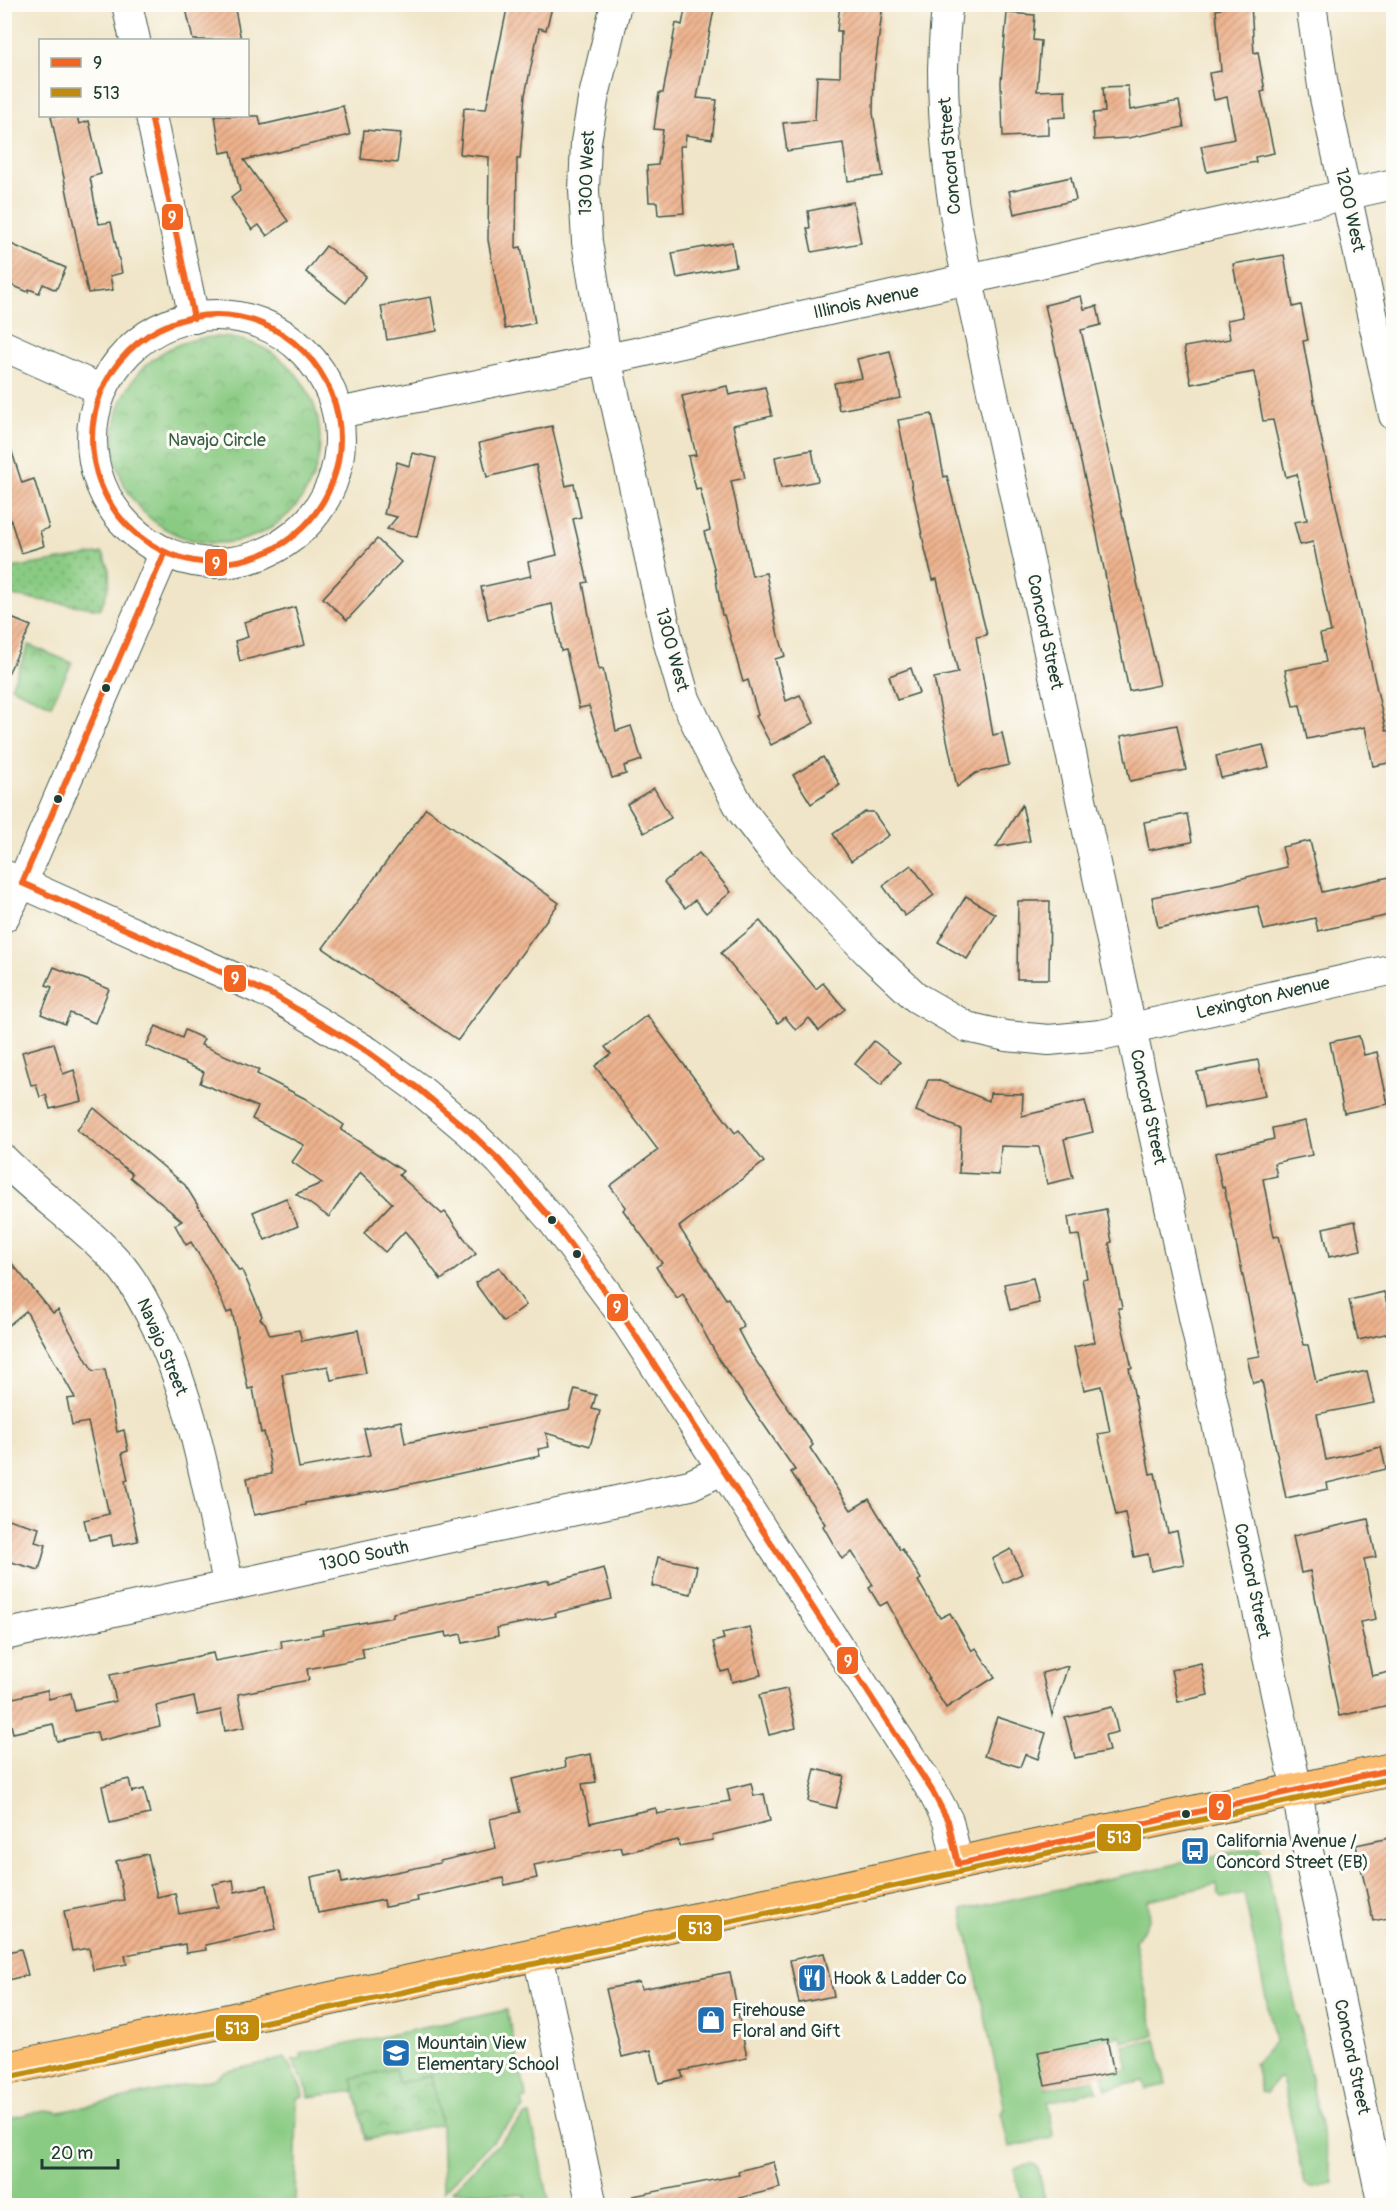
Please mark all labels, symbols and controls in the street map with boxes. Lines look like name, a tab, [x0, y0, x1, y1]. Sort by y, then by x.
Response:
legend	[39, 39, 249, 117]
text: 9	[93, 52, 102, 75]
text: 513	[93, 82, 120, 105]
street label: Concord Street	[933, 96, 967, 215]
street label: 1300 West	[574, 129, 600, 216]
street label: 1200 West	[1330, 166, 1370, 255]
line badge: 9	[161, 203, 184, 231]
text: 9	[168, 208, 176, 228]
street label: Illinois Avenue	[811, 280, 921, 324]
park label: Navajo Circle	[168, 429, 266, 452]
line badge: 9	[204, 548, 228, 577]
text: 9	[212, 554, 220, 574]
street label: Concord Street	[1022, 572, 1069, 692]
street label: 1300 West	[650, 606, 694, 695]
unlabelled marker	[100, 682, 112, 694]
unlabelled marker	[52, 793, 64, 805]
line badge: 9	[223, 964, 247, 993]
text: 9	[231, 969, 239, 989]
street label: Lexington Avenue	[1194, 971, 1332, 1025]
street label: Concord Street	[1125, 1047, 1172, 1167]
unlabelled marker	[546, 1214, 558, 1226]
unlabelled marker	[571, 1248, 583, 1260]
line badge: 9	[606, 1293, 629, 1322]
street label: Navajo Street	[131, 1295, 193, 1400]
text: 9	[613, 1298, 621, 1318]
street label: Concord Street	[1229, 1521, 1276, 1641]
street label: 1300 South	[317, 1535, 411, 1577]
line badge: 9	[836, 1646, 859, 1675]
text: 9	[844, 1652, 852, 1672]
line badge: 9	[1208, 1793, 1232, 1821]
text: 9	[1216, 1798, 1224, 1818]
unlabelled marker	[1180, 1808, 1192, 1820]
line badge: 513	[1096, 1823, 1142, 1852]
text: 513	[1107, 1828, 1131, 1848]
place label: California Avenue / Concord Street (EB)	[1216, 1830, 1369, 1874]
bus stop icon: California Avenue / Concord Street (EB)	[1179, 1835, 1211, 1867]
line badge: 513	[677, 1914, 723, 1942]
text: 513	[688, 1919, 712, 1939]
restaurant icon: Hook & Ladder Co	[796, 1962, 828, 1994]
place label: Hook & Ladder Co	[833, 1967, 967, 1990]
street label: Concord Street	[1329, 1997, 1376, 2117]
place label: Firehouse Floral and Gift	[732, 1999, 841, 2043]
shop icon: Firehouse Floral and Gift	[695, 2004, 727, 2036]
line badge: 513	[215, 2014, 260, 2042]
text: 513	[225, 2019, 249, 2039]
place label: Mountain View Elementary School	[417, 2032, 559, 2076]
school or university icon: Mountain View Elementary School	[380, 2037, 412, 2069]
scale bar	[42, 2132, 118, 2170]
text: 20 m	[51, 2142, 93, 2165]

